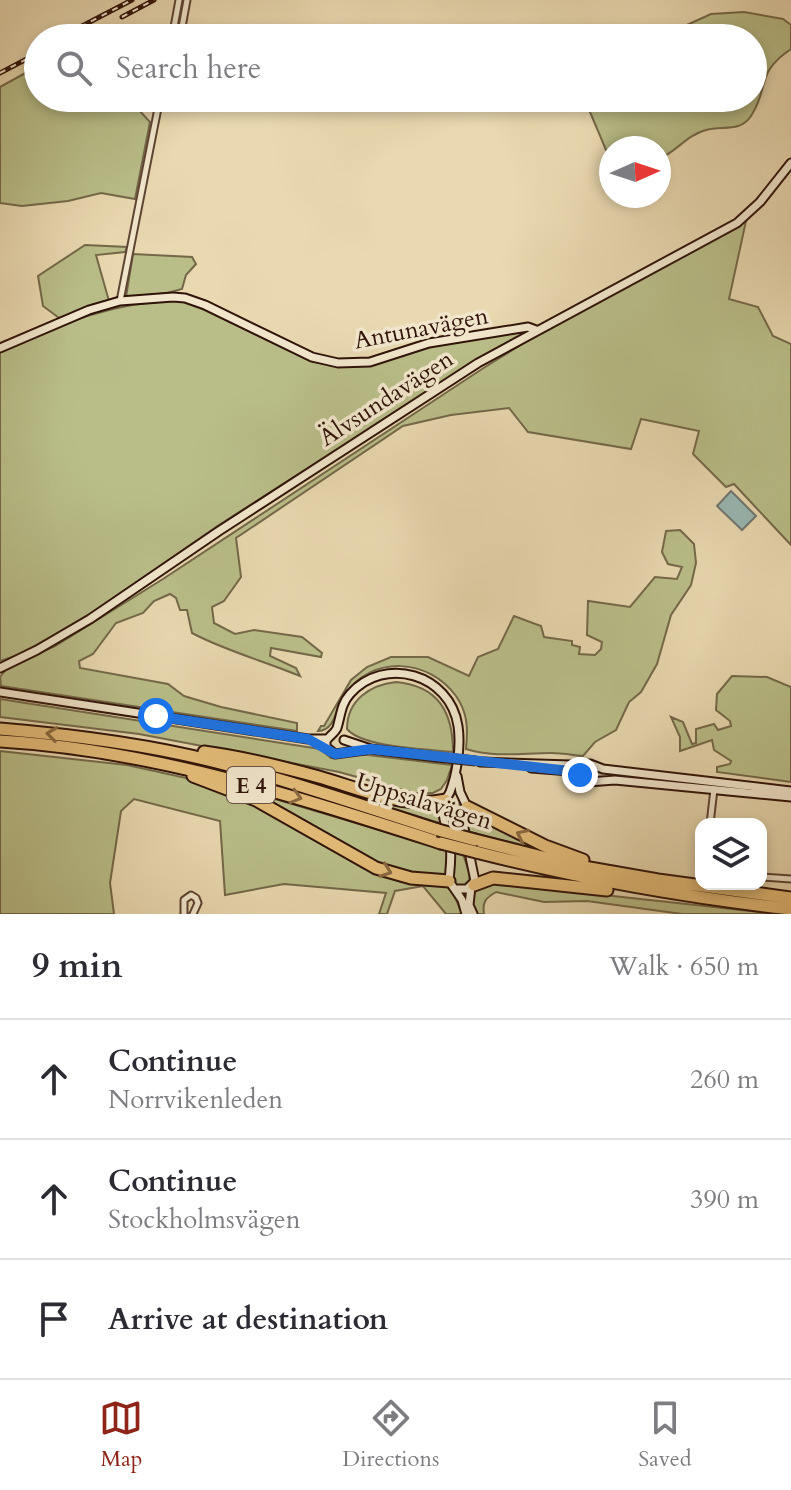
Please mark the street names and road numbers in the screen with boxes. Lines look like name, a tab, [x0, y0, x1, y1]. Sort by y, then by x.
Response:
street label: Antunavägen	[351, 299, 491, 358]
street label: Älvsundavägen	[313, 342, 460, 454]
street label: Uppsalavägen	[352, 765, 496, 838]
road number: E 4	[227, 767, 275, 803]

